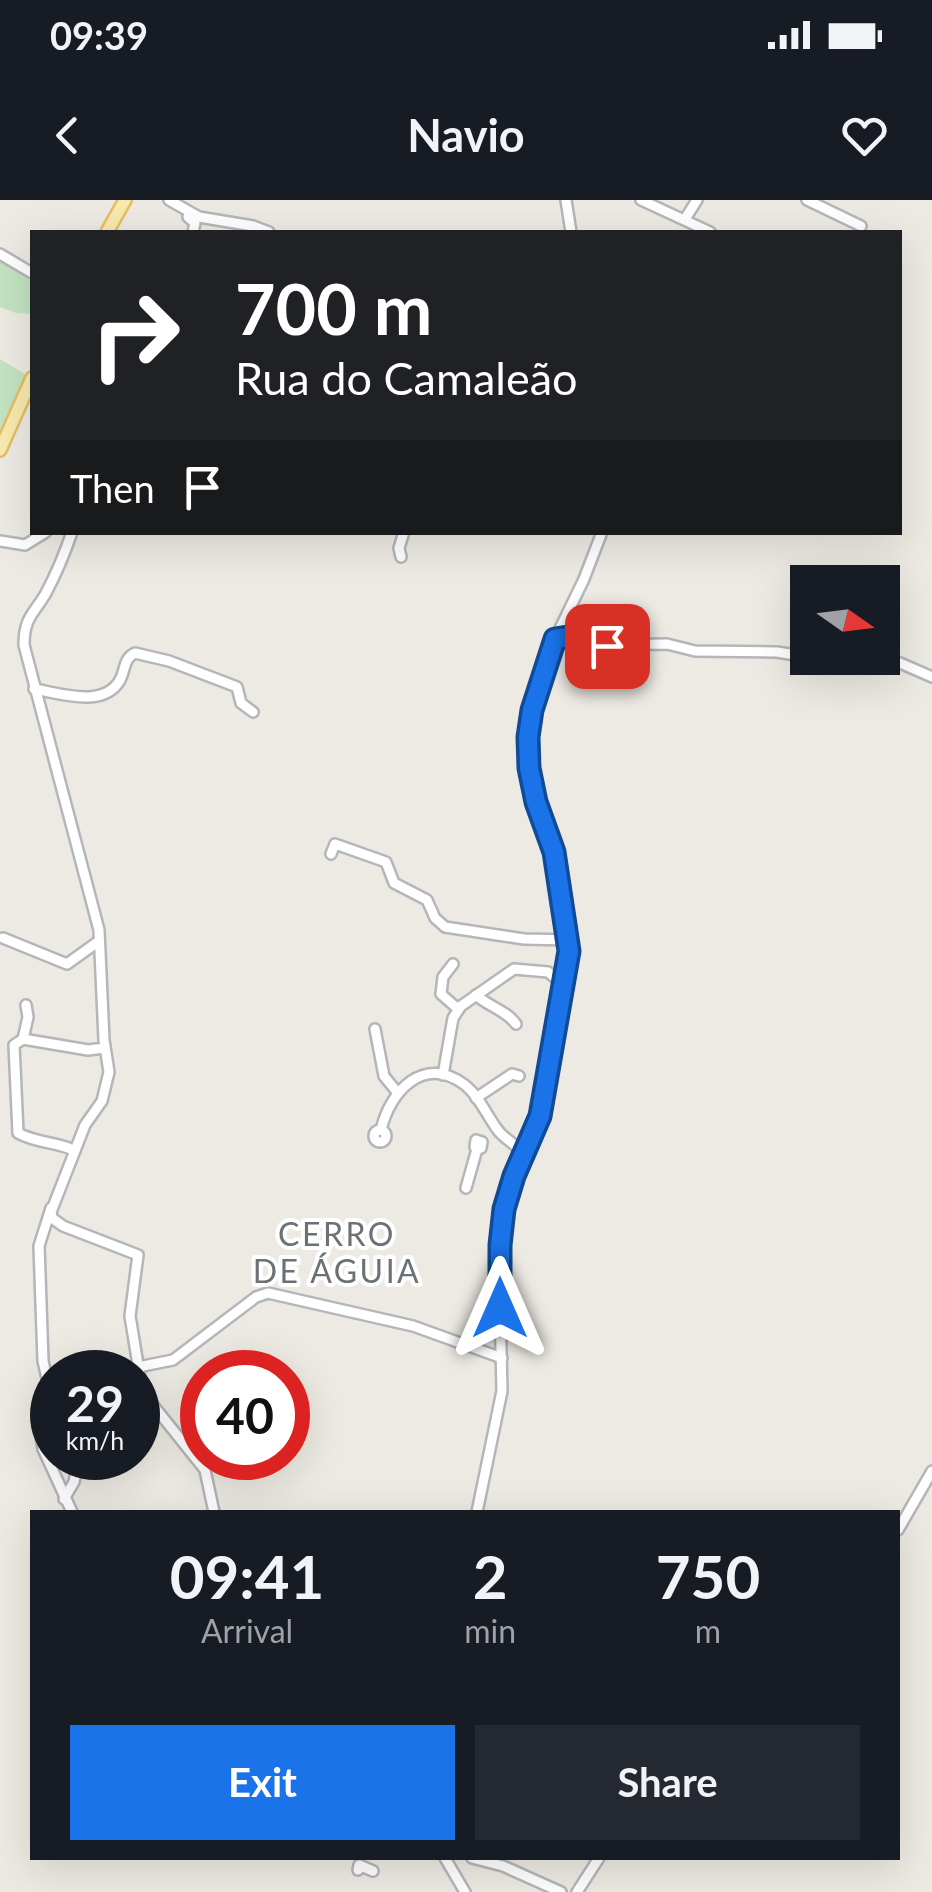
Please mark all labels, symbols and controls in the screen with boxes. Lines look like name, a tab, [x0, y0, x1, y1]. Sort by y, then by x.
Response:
text: 09:39	[50, 12, 148, 58]
icon: back	[40, 108, 95, 163]
text: Navio	[407, 108, 525, 162]
icon: heart	[837, 108, 892, 163]
text: 700 m	[235, 266, 432, 350]
icon: right	[70, 270, 200, 400]
text: Rua do Camaleão	[235, 351, 578, 405]
icon: arrive	[175, 460, 230, 515]
text: Then	[70, 465, 155, 511]
north arrow	[790, 565, 900, 675]
map controls	[790, 565, 900, 675]
pin	[565, 604, 650, 689]
icon: arrive	[580, 619, 635, 674]
district label: CERRO DE ÁGUIA	[253, 1214, 421, 1290]
position arrow	[448, 1256, 552, 1360]
speed limit sign: 40	[180, 1350, 310, 1480]
text: 29	[66, 1373, 124, 1433]
text: km/h	[66, 1425, 124, 1455]
text: 09:41	[170, 1540, 324, 1612]
text: 2	[473, 1540, 508, 1612]
text: 750	[656, 1540, 760, 1612]
text: Arrival	[201, 1611, 293, 1650]
text: min	[464, 1611, 516, 1650]
text: m	[695, 1611, 721, 1650]
button: Exit	[70, 1725, 455, 1840]
button: Share	[475, 1725, 860, 1840]

